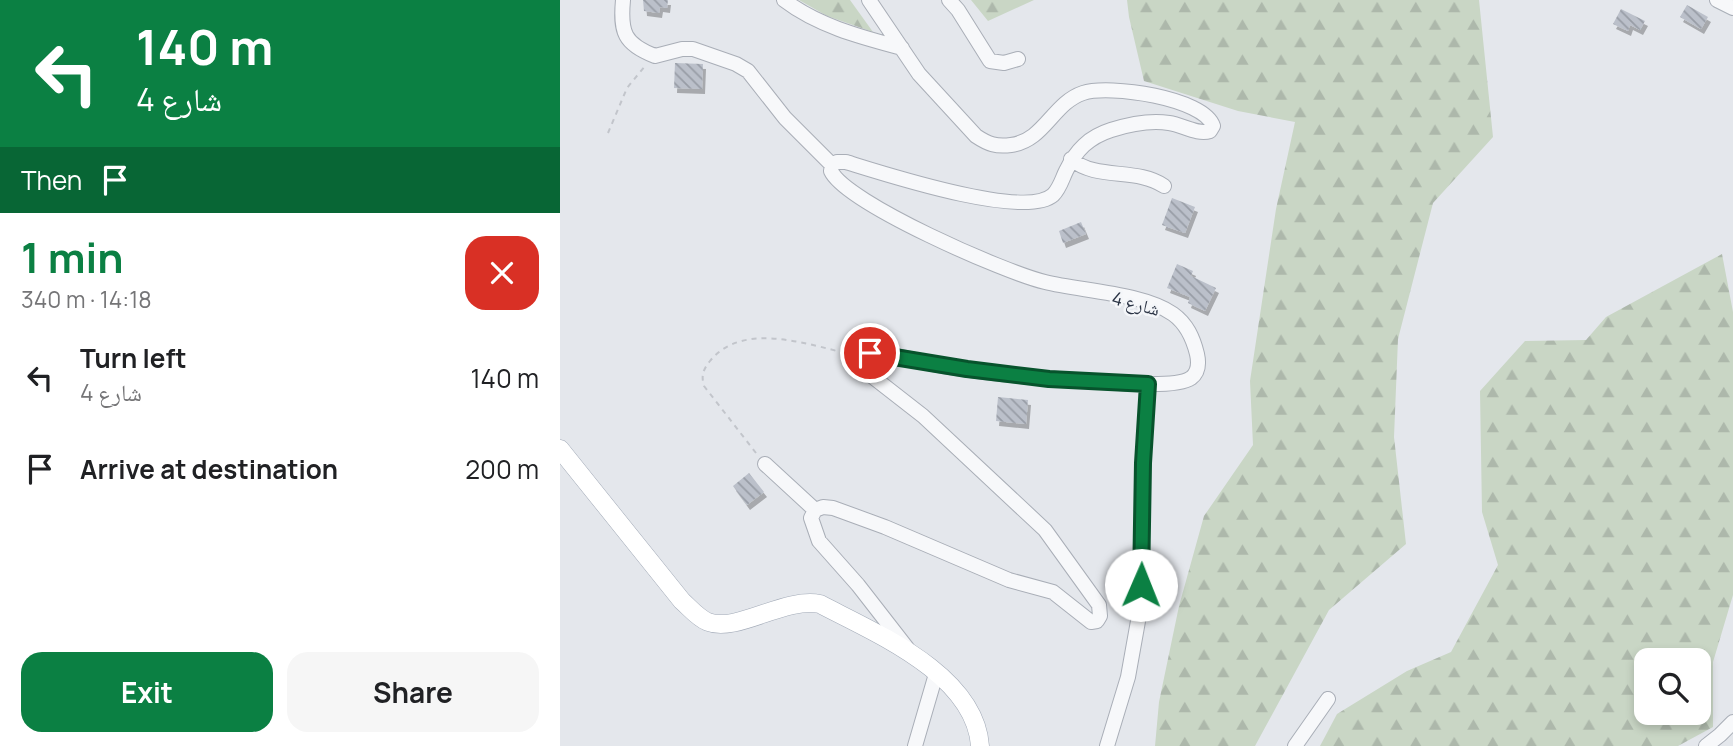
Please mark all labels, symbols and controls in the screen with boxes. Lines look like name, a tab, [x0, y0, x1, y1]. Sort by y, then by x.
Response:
text: 140 m	[136, 13, 273, 80]
icon: left	[21, 28, 112, 119]
text: شارع 4	[136, 77, 222, 121]
icon: arrive	[96, 161, 134, 199]
text: Then	[21, 162, 82, 198]
text: 1 min	[21, 228, 124, 286]
button: close	[465, 236, 539, 310]
text: 340 m · 14:18	[21, 283, 152, 315]
street label: شارع 4	[1109, 285, 1163, 321]
pin	[840, 323, 900, 383]
icon: arrive	[851, 334, 889, 372]
text: Turn left	[80, 340, 187, 376]
icon: left	[21, 359, 59, 397]
text: 140 m	[470, 360, 539, 396]
text: شارع 4	[80, 376, 142, 408]
icon: arrive	[21, 450, 59, 488]
text: Arrive at destination	[80, 451, 338, 487]
text: 200 m	[465, 451, 539, 487]
position arrow	[1104, 548, 1178, 622]
map controls	[1634, 648, 1711, 725]
button: search	[1634, 648, 1711, 725]
button: Exit	[21, 652, 273, 732]
button: Share	[287, 652, 539, 732]

